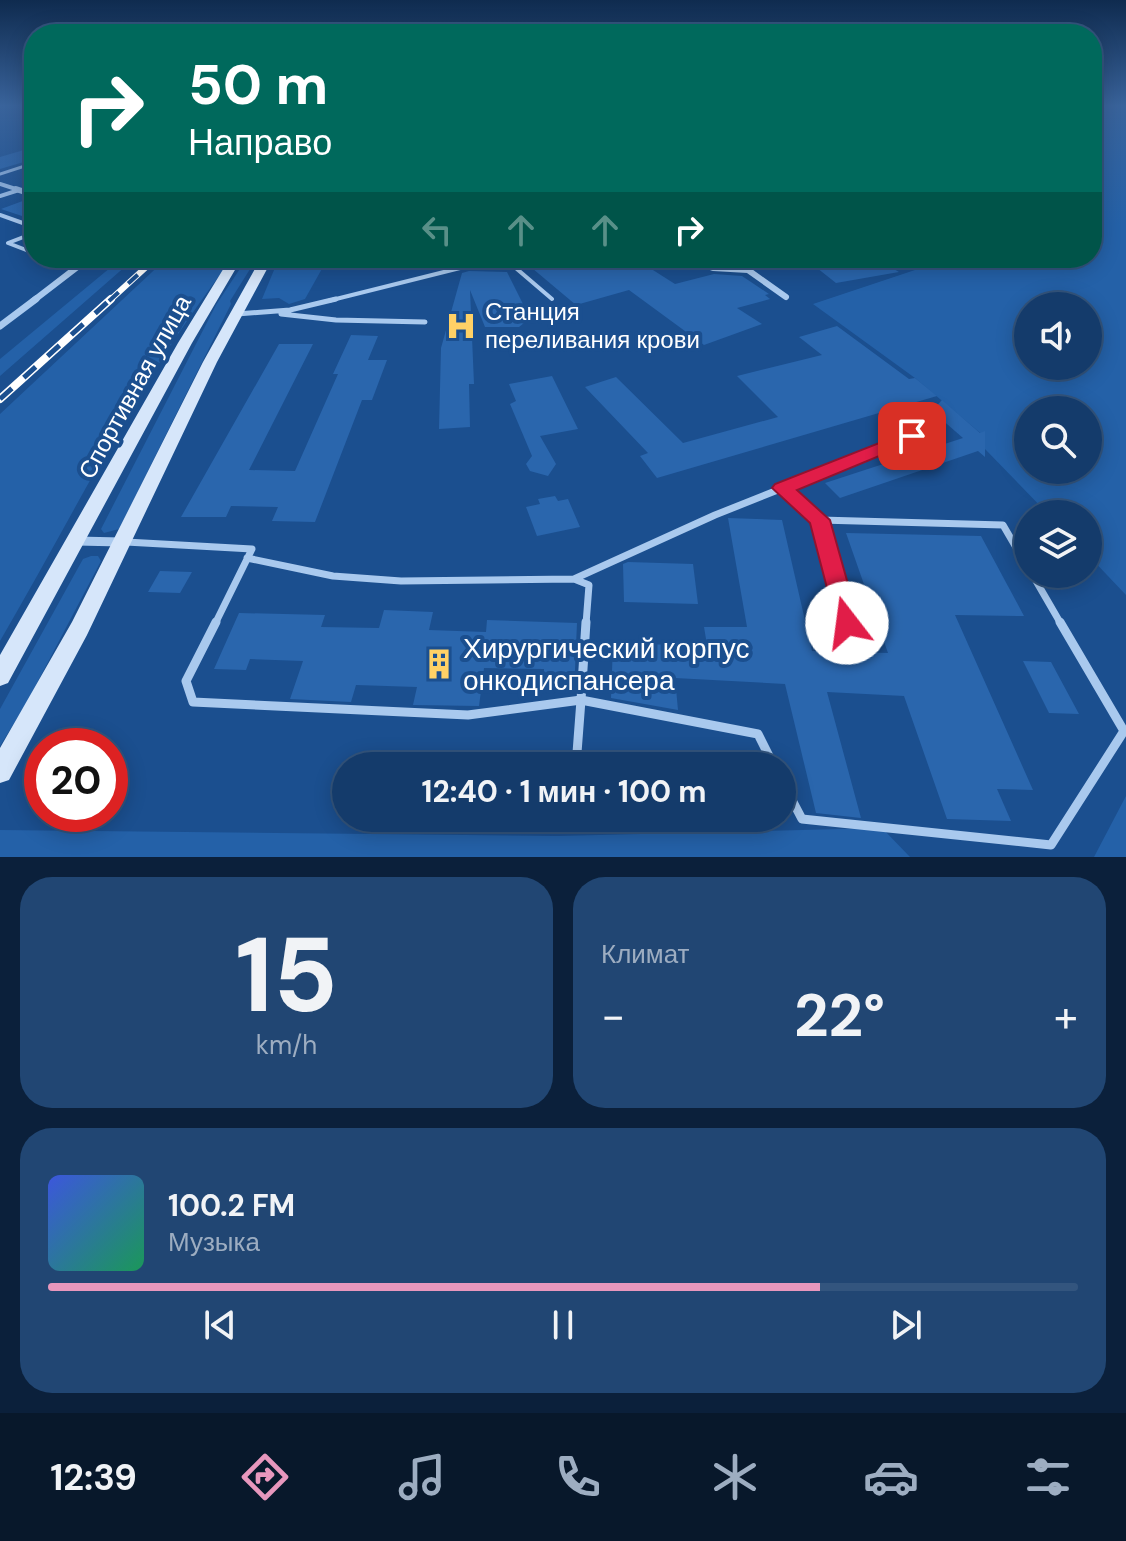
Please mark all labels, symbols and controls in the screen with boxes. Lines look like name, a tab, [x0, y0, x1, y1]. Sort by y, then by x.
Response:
text: 50 m	[188, 48, 328, 121]
icon: right	[56, 56, 160, 160]
text: Направо	[188, 119, 332, 166]
icon: left	[415, 208, 459, 252]
icon: ahead	[499, 208, 543, 252]
icon: ahead	[583, 208, 627, 252]
icon: right	[667, 208, 711, 252]
street label: Спортивная улица	[71, 289, 198, 484]
map controls	[1014, 292, 1102, 588]
button: sound	[1014, 292, 1102, 380]
place label: Станция переливания крови	[485, 296, 700, 355]
hospital icon: Станция переливания крови	[444, 309, 478, 343]
button: search	[1014, 396, 1102, 484]
pin	[878, 402, 946, 470]
icon: arrive	[890, 414, 934, 458]
button: layers	[1014, 500, 1102, 588]
position arrow	[805, 581, 889, 665]
place label: Хирургический корпус онкодиспансера	[463, 630, 749, 699]
building icon: Хирургический корпус онкодиспансера	[422, 647, 456, 681]
speed limit sign: 20	[24, 728, 128, 832]
text: 12:40 · 1 мин · 100 m	[422, 772, 706, 811]
text: 15	[235, 908, 338, 1043]
text: Климат	[601, 937, 690, 971]
text: 22°	[794, 976, 885, 1055]
text: −	[601, 987, 625, 1045]
text: +	[1054, 987, 1078, 1045]
text: km/h	[256, 1028, 317, 1062]
text: 100.2 FM	[168, 1186, 295, 1225]
text: Музыка	[168, 1225, 260, 1259]
icon: previous	[198, 1303, 242, 1347]
icon: pause	[541, 1303, 585, 1347]
icon: next	[884, 1303, 928, 1347]
icon: directions	[237, 1449, 293, 1505]
icon: music	[394, 1449, 450, 1505]
icon: phone	[550, 1449, 606, 1505]
icon: climate	[707, 1449, 763, 1505]
icon: car	[863, 1449, 919, 1505]
icon: filters	[1020, 1449, 1076, 1505]
text: 12:39	[50, 1454, 137, 1501]

